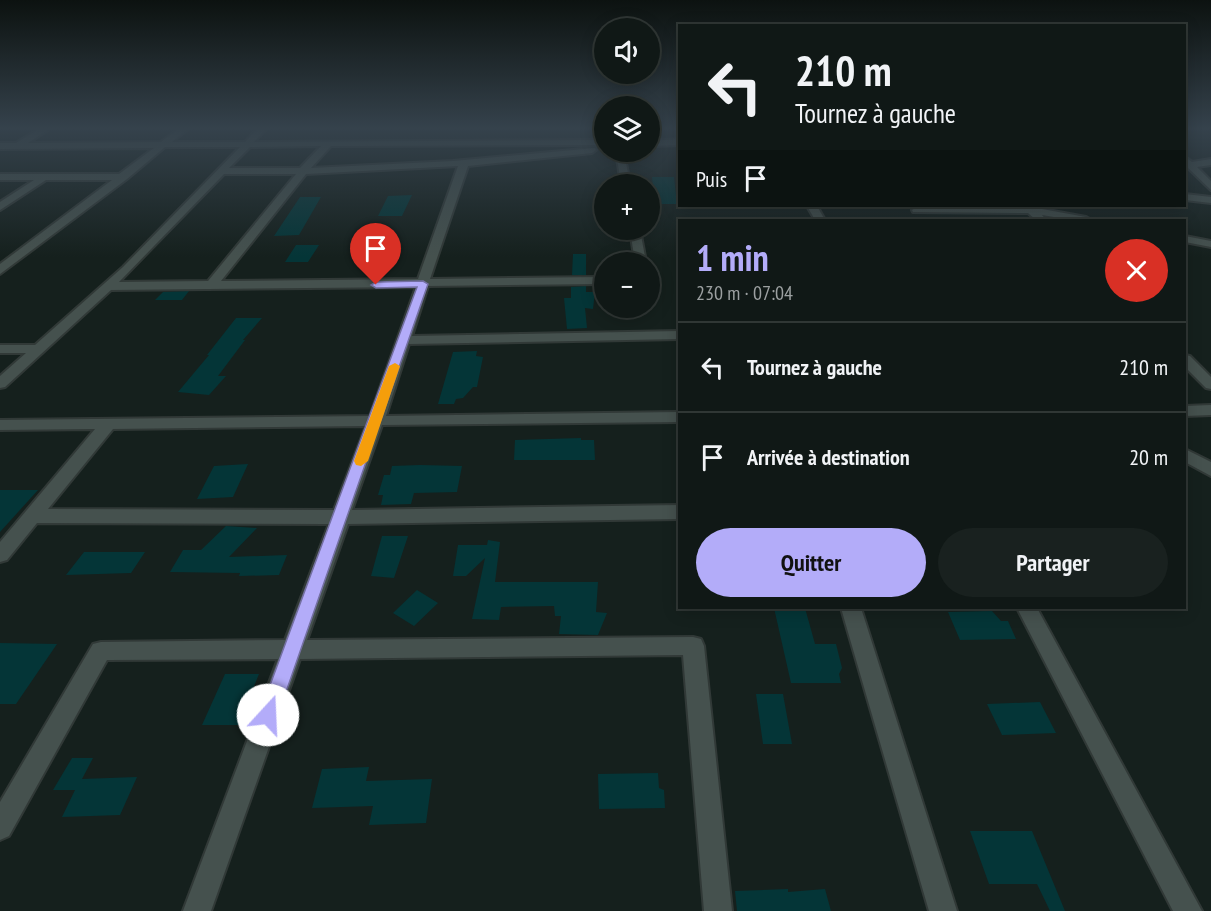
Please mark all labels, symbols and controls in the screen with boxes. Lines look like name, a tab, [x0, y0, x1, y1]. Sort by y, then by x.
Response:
map controls	[594, 18, 660, 318]
button: sound	[594, 18, 660, 84]
text: 210 m	[795, 43, 892, 98]
icon: left	[696, 48, 774, 126]
button: layers	[594, 96, 660, 162]
text: Tournez à gauche	[795, 96, 956, 130]
icon: arrive	[739, 162, 772, 195]
text: Puis	[696, 165, 727, 193]
button: +	[594, 174, 660, 240]
pin	[350, 223, 401, 285]
icon: arrive	[359, 232, 392, 265]
text: 1 min	[696, 234, 769, 281]
button: close	[1105, 239, 1168, 302]
button: −	[594, 252, 660, 318]
text: 230 m · 07:04	[696, 280, 793, 306]
icon: left	[696, 351, 729, 384]
text: Tournez à gauche	[747, 353, 882, 381]
text: 210 m	[1119, 353, 1168, 381]
icon: arrive	[696, 441, 729, 474]
text: Arrivée à destination	[747, 443, 910, 471]
text: 20 m	[1129, 443, 1168, 471]
button: Quitter	[696, 528, 926, 597]
button: Partager	[938, 528, 1168, 597]
position arrow	[236, 683, 300, 747]

